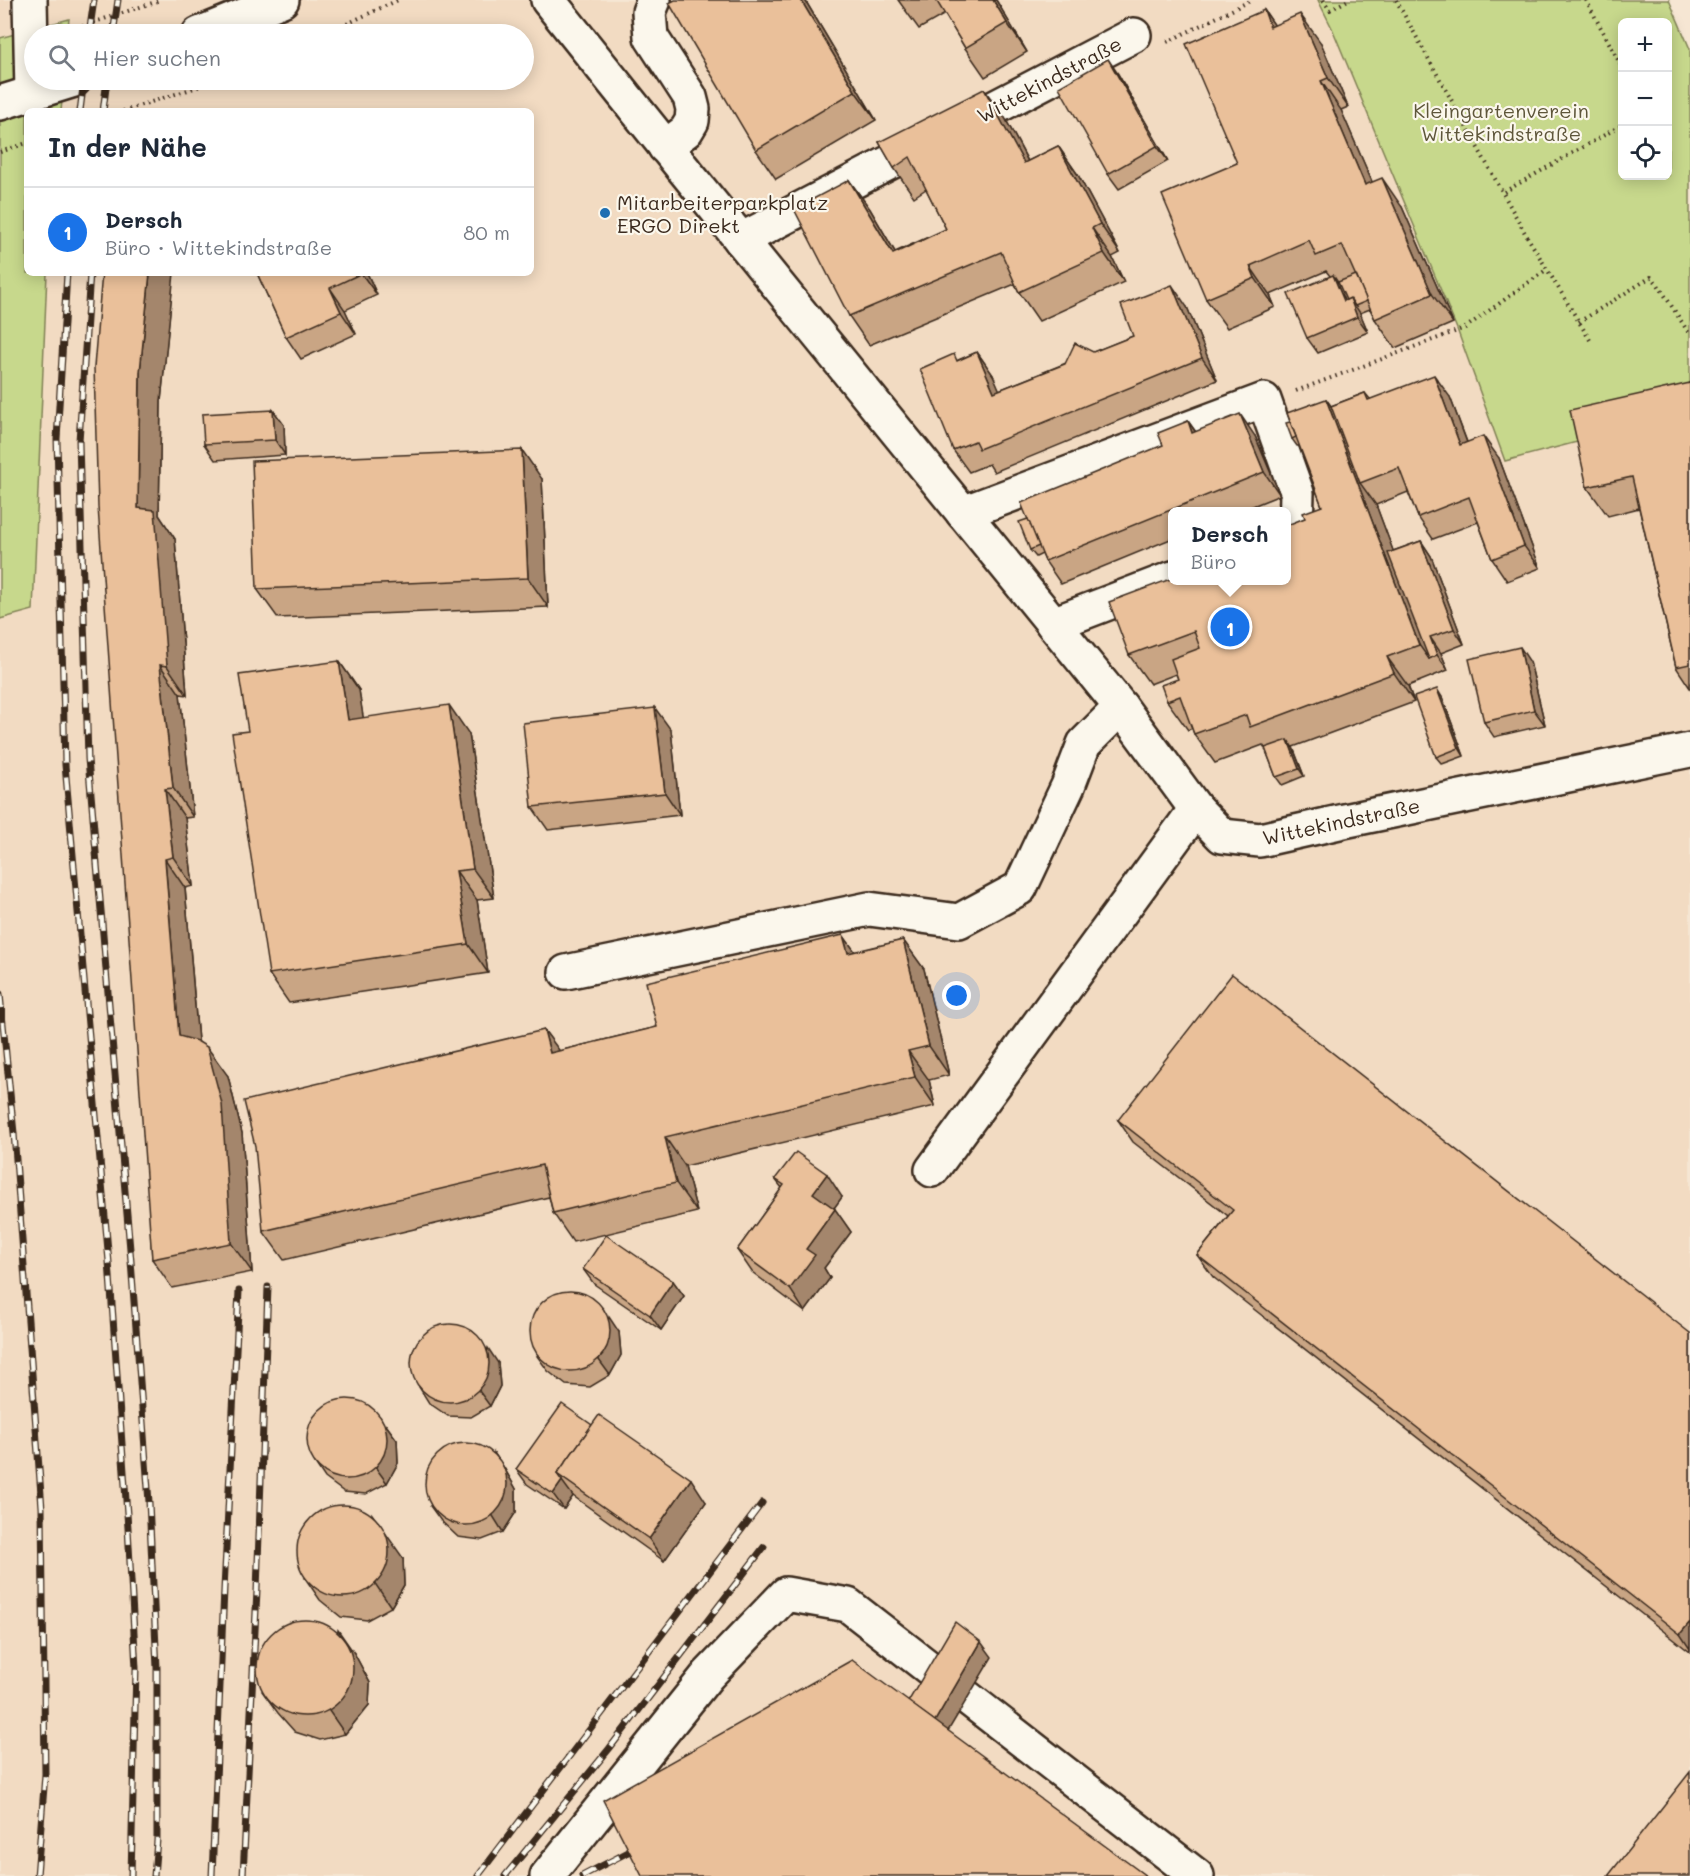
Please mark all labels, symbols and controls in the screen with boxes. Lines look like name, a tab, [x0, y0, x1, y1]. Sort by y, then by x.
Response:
map controls	[1618, 18, 1672, 180]
button: +	[1618, 18, 1672, 72]
search box	[24, 24, 534, 90]
street label: Wittekindstraße	[972, 30, 1126, 128]
icon: search	[45, 41, 78, 74]
text: Hier suchen	[93, 43, 221, 72]
button: −	[1618, 72, 1672, 126]
park label: Kleingartenverein Wittekindstraße	[1413, 97, 1589, 146]
button: locate	[1618, 126, 1672, 180]
text: In der Nähe	[48, 130, 207, 164]
place label: Mitarbeiterparkplatz ERGO Direkt	[617, 189, 828, 238]
text: Dersch	[105, 205, 182, 234]
marker: Mitarbeiterparkplatz ERGO Direkt	[598, 206, 612, 220]
text: 1	[63, 219, 72, 245]
text: 80 m	[463, 219, 510, 245]
text: Büro · Wittekindstraße	[105, 234, 332, 260]
popup	[1168, 507, 1291, 585]
text: Dersch	[1191, 519, 1268, 548]
text: Büro	[1191, 548, 1236, 574]
pin: 1	[1210, 604, 1250, 650]
street label: Wittekindstraße	[1260, 792, 1422, 850]
your location	[942, 981, 971, 1010]

